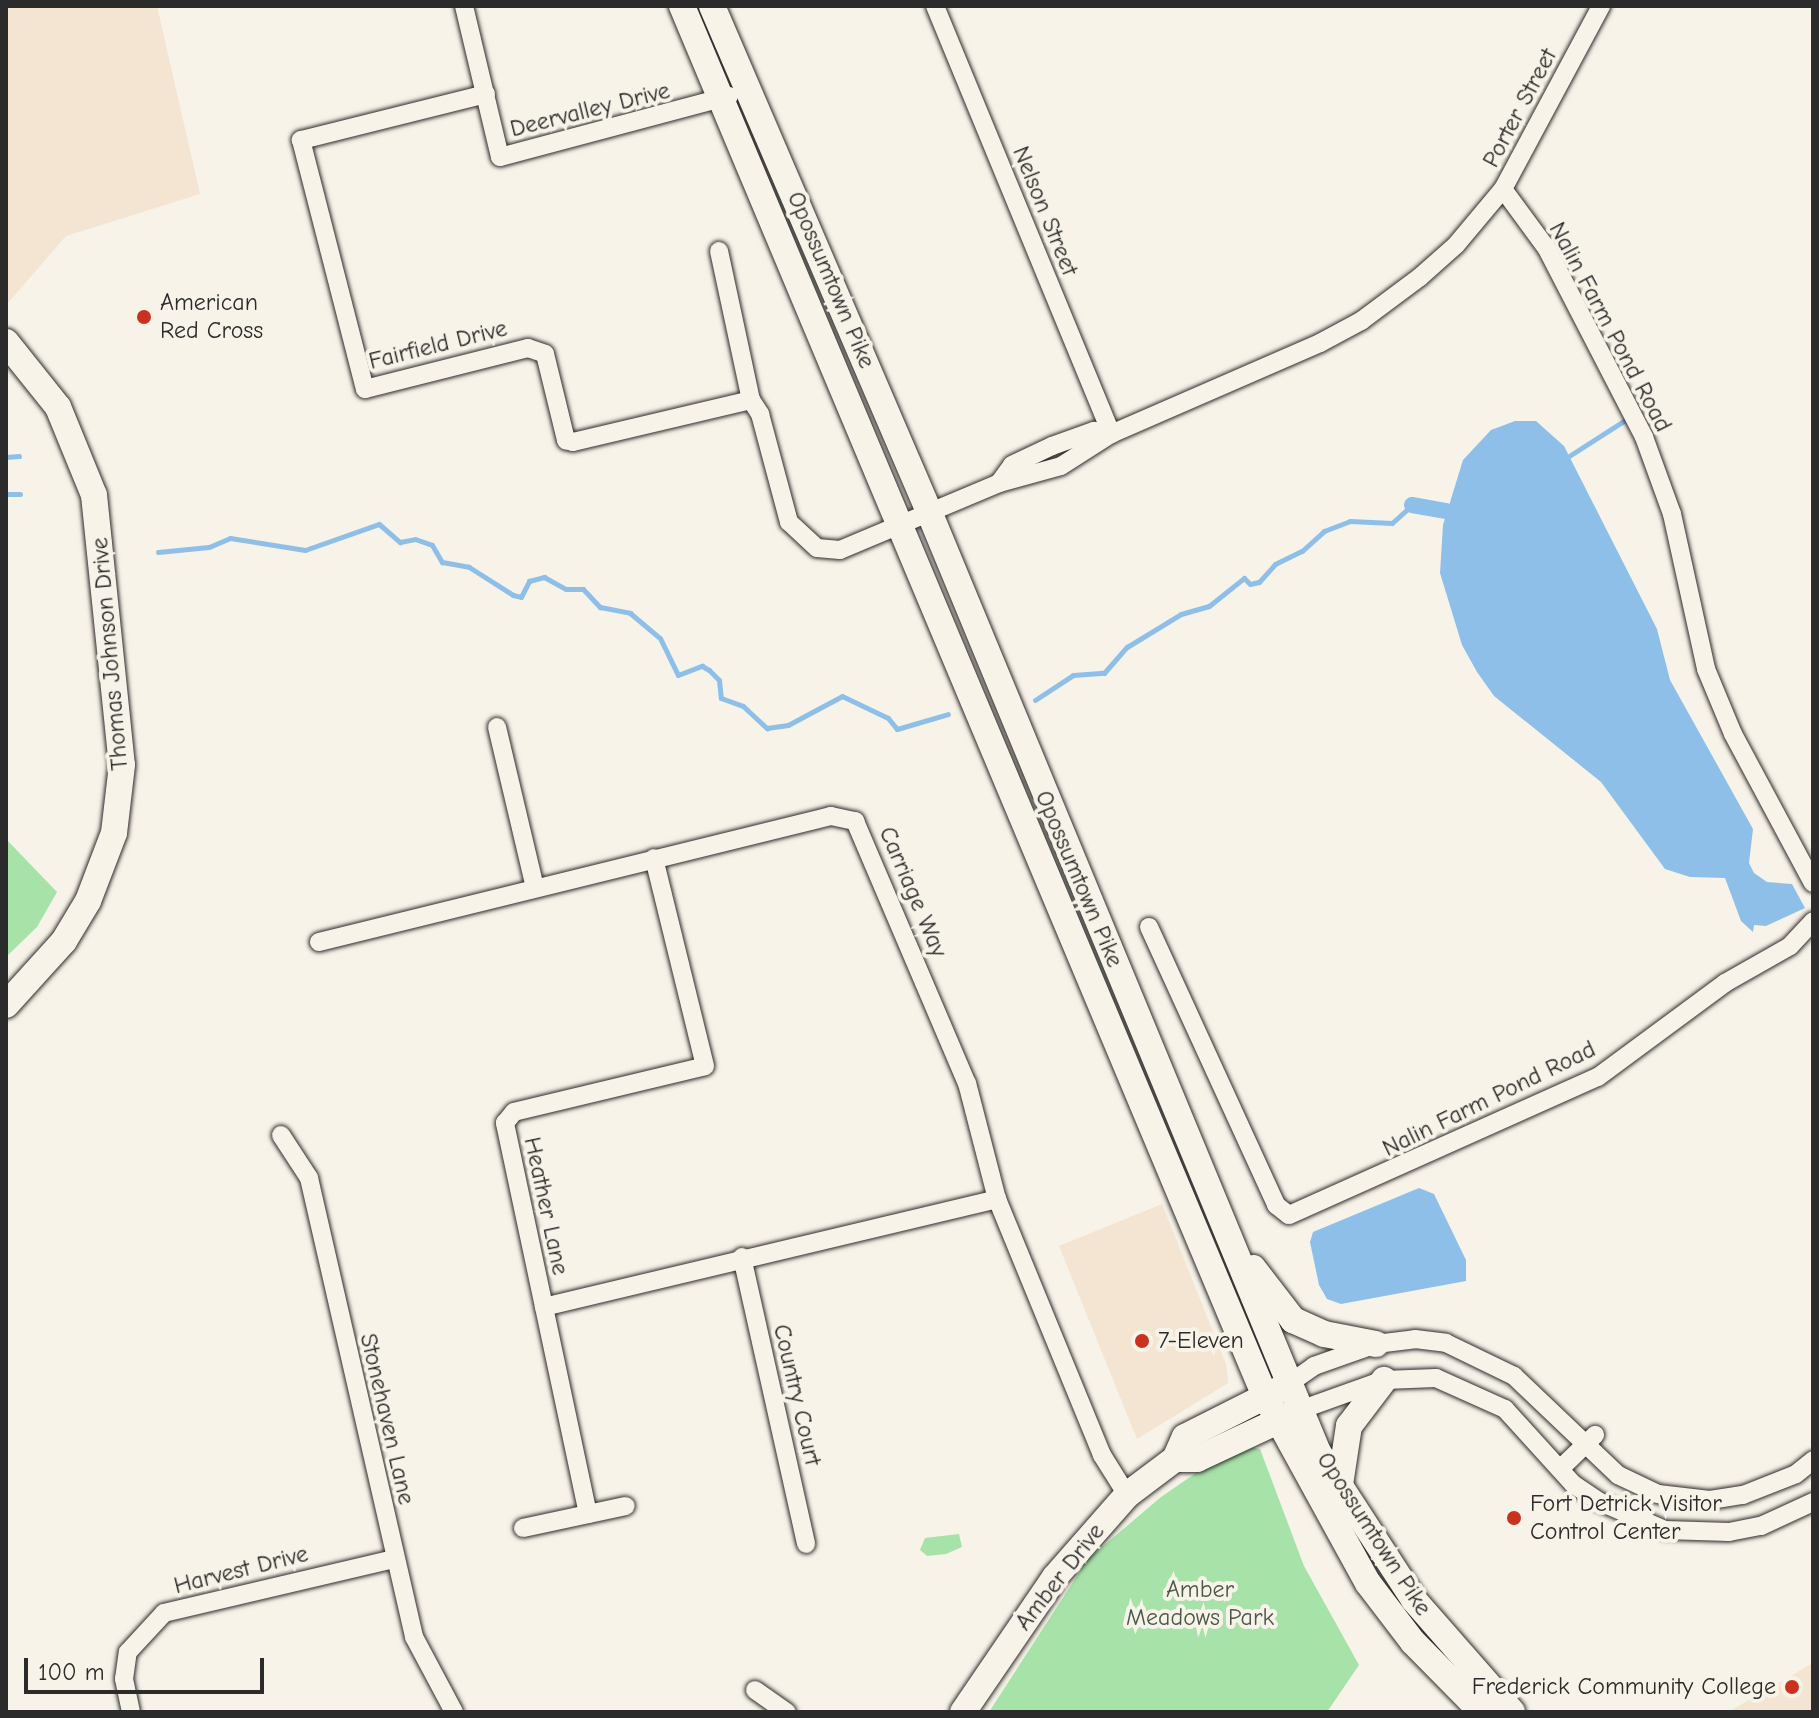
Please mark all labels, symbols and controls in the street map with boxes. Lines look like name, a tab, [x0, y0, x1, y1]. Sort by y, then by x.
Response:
street label: Porter Street	[1477, 44, 1563, 172]
street label: Deervalley Drive	[507, 76, 673, 144]
street label: Nelson Street	[1006, 142, 1084, 280]
street label: Opossumtown Pike	[781, 187, 881, 373]
street label: Nalin Farm Pond Road	[1543, 217, 1677, 437]
place label: American Red Cross	[160, 289, 263, 345]
marker: American Red Cross	[135, 308, 153, 326]
street label: Fairfield Drive	[366, 314, 510, 376]
street label: Thomas Johnson Drive	[85, 536, 135, 772]
street label: Opossumtown Pike	[1029, 786, 1129, 972]
street label: Carriage Way	[873, 822, 953, 962]
street label: Nalin Farm Pond Road	[1378, 1035, 1600, 1163]
street label: Heather Lane	[517, 1134, 575, 1278]
street label: Country Court	[767, 1322, 827, 1468]
place label: 7-Eleven	[1158, 1327, 1244, 1355]
street label: Stonehaven Lane	[353, 1331, 421, 1507]
marker: 7-Eleven	[1133, 1332, 1151, 1350]
street label: Opossumtown Pike	[1310, 1447, 1438, 1621]
place label: Fort Detrick Visitor Control Center	[1530, 1490, 1722, 1546]
marker: Fort Detrick Visitor Control Center	[1505, 1509, 1523, 1527]
street label: Amber Drive	[1009, 1518, 1111, 1636]
street label: Harvest Drive	[171, 1539, 311, 1601]
park label: Amber Meadows Park	[1126, 1576, 1274, 1632]
scale bar	[28, 1642, 268, 1692]
text: 100 m	[38, 1658, 105, 1686]
place label: Frederick Community College	[1472, 1673, 1776, 1701]
marker: Frederick Community College	[1783, 1678, 1801, 1696]

